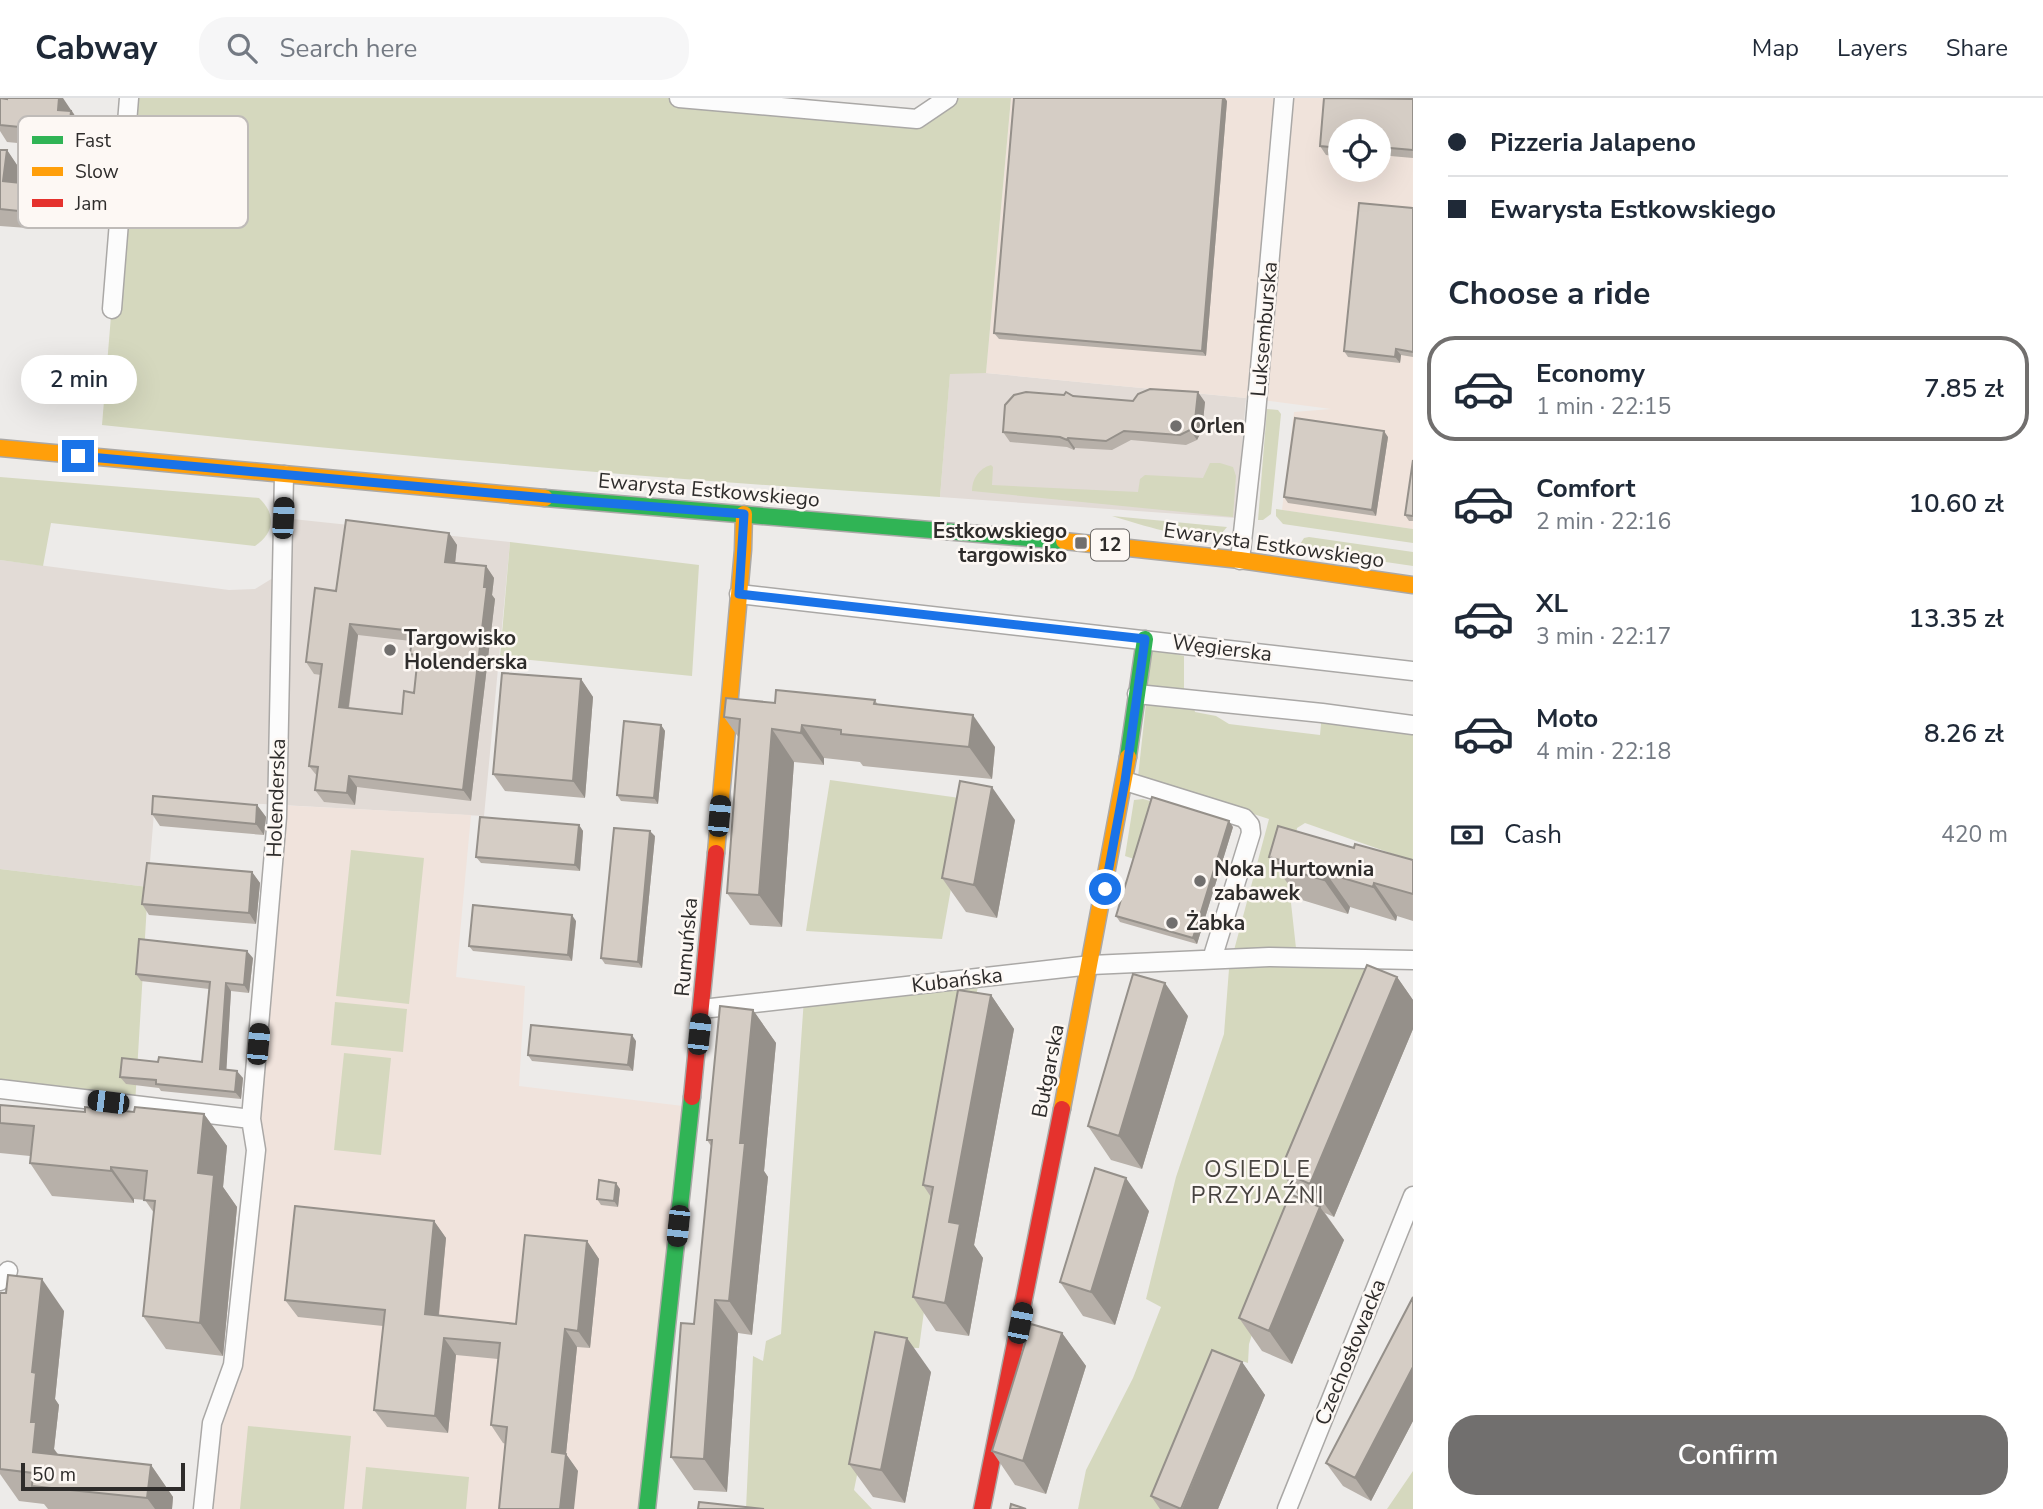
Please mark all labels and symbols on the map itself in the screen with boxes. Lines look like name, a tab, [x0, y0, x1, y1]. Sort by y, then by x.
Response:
legend	[18, 116, 248, 228]
text: Fast	[75, 128, 111, 154]
text: Slow	[75, 159, 119, 185]
text: Jam	[74, 191, 108, 217]
street label: Luksemburska	[1244, 260, 1284, 398]
callout: 2 min	[20, 354, 136, 404]
place label: Orlen	[1190, 412, 1245, 440]
marker: Orlen	[1168, 418, 1184, 434]
route end	[62, 440, 94, 472]
street label: Ewarysta Estkowskiego	[597, 466, 821, 514]
car	[272, 496, 295, 540]
street label: Ewarysta Estkowskiego	[1162, 516, 1386, 574]
place label: Estkowskiego targowisko	[933, 517, 1067, 569]
road number: 12	[1091, 530, 1129, 560]
marker: Estkowskiego targowisko	[1073, 535, 1089, 551]
place label: Targowisko Holenderska	[404, 624, 528, 676]
street label: Węgierska	[1170, 628, 1274, 668]
marker: Targowisko Holenderska	[382, 642, 398, 658]
street label: Holenderska	[260, 738, 292, 858]
car	[707, 794, 732, 838]
place label: Noka Hurtownia zabawek	[1214, 855, 1374, 907]
route start	[1089, 873, 1121, 905]
marker: Noka Hurtownia zabawek	[1192, 873, 1208, 889]
street label: Rumuńska	[668, 896, 704, 998]
place label: Żabka	[1186, 909, 1245, 937]
marker: Żabka	[1164, 915, 1180, 931]
street label: Kubańska	[910, 961, 1004, 999]
car	[687, 1012, 712, 1056]
car	[246, 1022, 271, 1066]
street label: Bułgarska	[1025, 1022, 1071, 1120]
car	[86, 1089, 131, 1115]
district label: OSIEDLE PRZYJAŹNI	[1191, 1154, 1325, 1211]
car	[666, 1204, 691, 1248]
street label: Czechosłowacka	[1308, 1275, 1392, 1429]
car	[1006, 1300, 1035, 1346]
scale bar	[21, 1460, 186, 1492]

